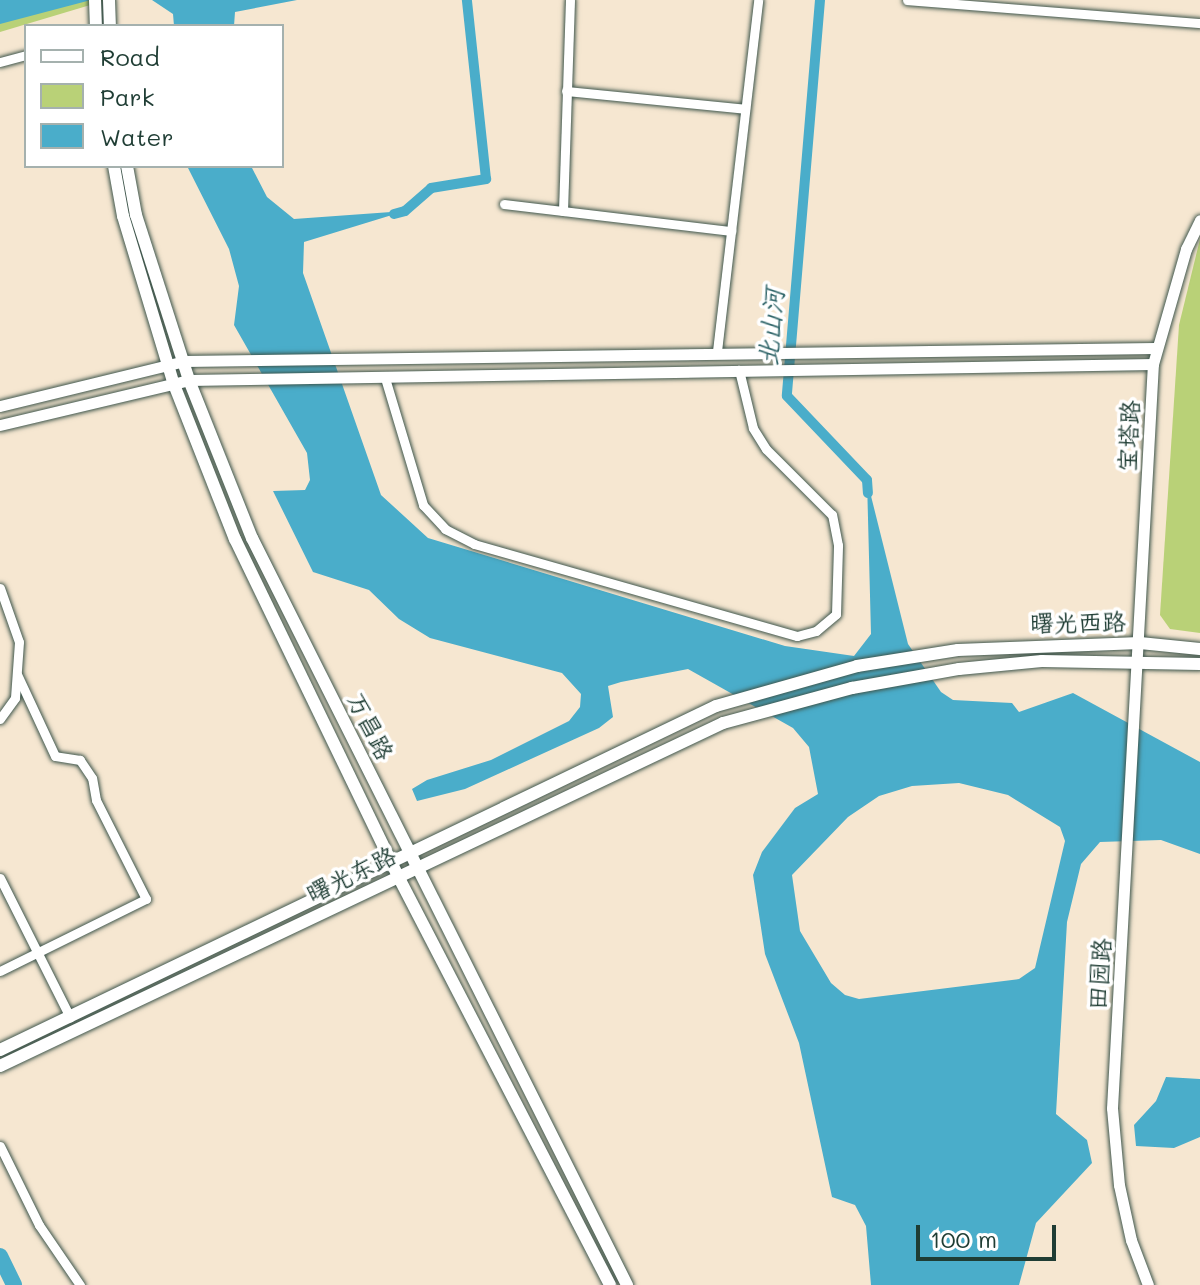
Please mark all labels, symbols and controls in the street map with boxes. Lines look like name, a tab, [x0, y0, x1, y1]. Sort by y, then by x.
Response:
legend	[24, 24, 284, 168]
text: Road	[100, 41, 160, 72]
text: Park	[100, 81, 154, 112]
text: Water	[100, 121, 174, 152]
water label: 北山河	[752, 287, 790, 367]
street label: 宝塔路	[1112, 399, 1144, 473]
street label: 曙光西路	[1030, 607, 1126, 637]
street label: 万昌路	[342, 687, 400, 765]
street label: 曙光东路	[302, 840, 400, 908]
street label: 田园路	[1082, 937, 1116, 1011]
scale bar	[920, 1209, 1060, 1259]
text: 100 m	[930, 1223, 997, 1254]

